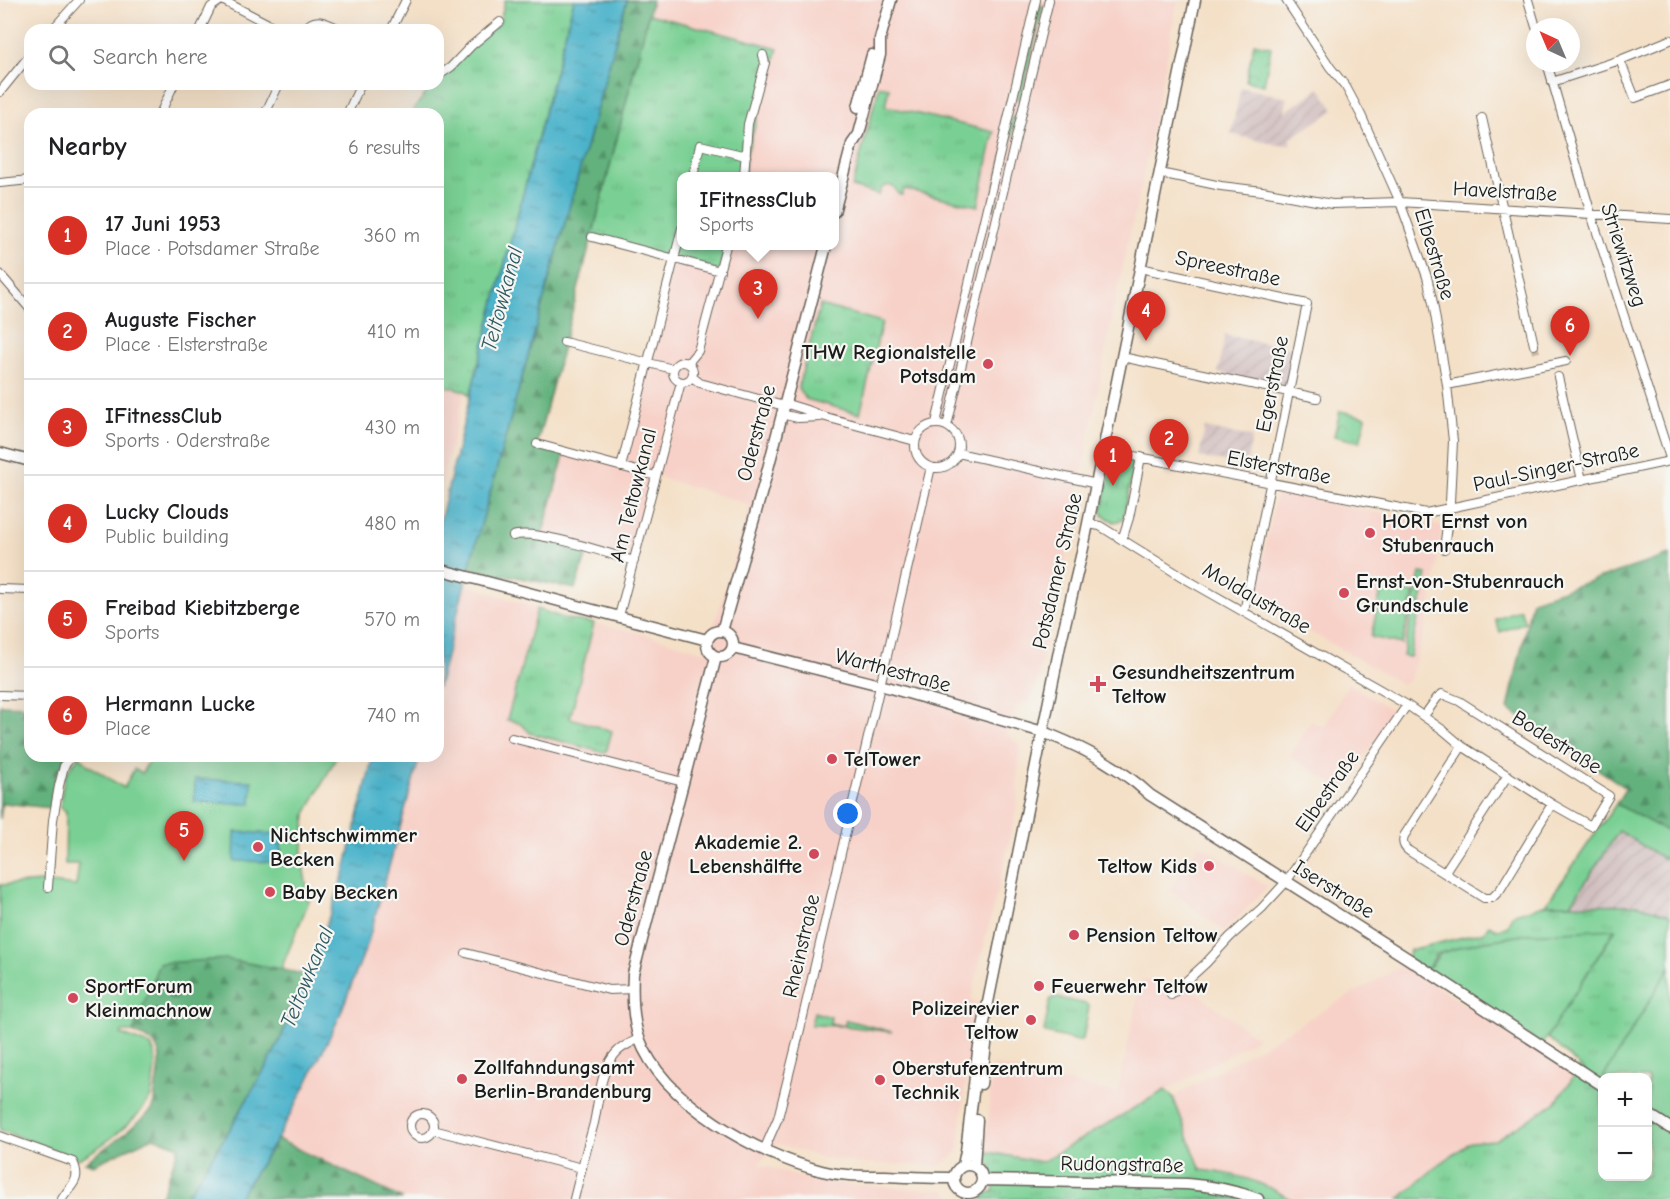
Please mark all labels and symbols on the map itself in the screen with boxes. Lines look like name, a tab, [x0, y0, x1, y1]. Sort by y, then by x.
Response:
north arrow	[1526, 18, 1580, 72]
street label: Havelstraße	[1452, 176, 1558, 206]
street label: Striewitzweg	[1596, 200, 1652, 310]
street label: Elbestraße	[1410, 205, 1460, 303]
water label: Teltowkanal	[476, 243, 529, 354]
street label: Spreestraße	[1173, 245, 1283, 291]
pin: 3	[738, 270, 777, 319]
pin: 4	[1126, 292, 1166, 341]
pin: 6	[1550, 306, 1590, 356]
street label: Egerstraße	[1251, 334, 1293, 434]
place label: THW Regionalstelle Potsdam	[802, 340, 976, 388]
marker: THW Regionalstelle Potsdam	[981, 357, 995, 371]
street label: Oderstraße	[732, 382, 780, 484]
pin: 2	[1150, 420, 1188, 469]
street label: Am Teltowkanal	[605, 425, 661, 565]
pin: 1	[1094, 436, 1132, 486]
street label: Paul-Singer-Straße	[1471, 438, 1641, 496]
street label: Elsterstraße	[1225, 445, 1333, 489]
street label: Potsdamer Straße	[1027, 491, 1087, 651]
place label: HORT Ernst von Stubenrauch	[1382, 509, 1528, 557]
marker: HORT Ernst von Stubenrauch	[1363, 526, 1377, 540]
street label: Moldaustraße	[1199, 557, 1315, 639]
place label: Ernst-von-Stubenrauch Grundschule	[1356, 569, 1564, 617]
marker: Ernst-von-Stubenrauch Grundschule	[1337, 586, 1351, 600]
street label: Warthestraße	[833, 643, 953, 697]
place label: Gesundheitszentrum Teltow	[1112, 660, 1295, 708]
marker: Gesundheitszentrum Teltow	[1089, 675, 1107, 693]
street label: Bodestraße	[1508, 705, 1606, 779]
street label: Elbestraße	[1290, 746, 1364, 836]
place label: TelTower	[844, 747, 921, 771]
marker: TelTower	[825, 752, 839, 766]
your location	[833, 799, 862, 828]
pin: 5	[164, 812, 204, 861]
place label: Nichtschwimmer Becken	[270, 823, 417, 871]
place label: Akademie 2. Lebenshälfte	[689, 830, 802, 878]
marker: Nichtschwimmer Becken	[251, 840, 265, 854]
street label: Oderstraße	[609, 847, 657, 949]
marker: Akademie 2. Lebenshälfte	[807, 847, 821, 861]
place label: Teltow Kids	[1098, 854, 1197, 878]
street label: Iserstraße	[1289, 855, 1379, 923]
marker: Teltow Kids	[1202, 859, 1216, 873]
place label: Baby Becken	[282, 880, 398, 904]
marker: Baby Becken	[263, 885, 277, 899]
street label: Rheinstraße	[777, 892, 825, 1000]
water label: Teltowkanal	[275, 922, 339, 1032]
place label: Pension Teltow	[1086, 923, 1218, 947]
marker: Pension Teltow	[1067, 928, 1081, 942]
place label: SportForum Kleinmachnow	[85, 974, 212, 1022]
place label: Feuerwehr Teltow	[1051, 974, 1208, 998]
marker: Feuerwehr Teltow	[1032, 979, 1046, 993]
marker: SportForum Kleinmachnow	[66, 991, 80, 1005]
place label: Polizeirevier Teltow	[911, 996, 1020, 1044]
marker: Polizeirevier Teltow	[1024, 1013, 1038, 1027]
place label: Zollfahndungsamt Berlin-Brandenburg	[474, 1055, 652, 1103]
place label: Oberstufenzentrum Technik	[892, 1056, 1063, 1104]
marker: Zollfahndungsamt Berlin-Brandenburg	[455, 1072, 469, 1086]
marker: Oberstufenzentrum Technik	[873, 1073, 887, 1087]
street label: Rudongstraße	[1060, 1151, 1184, 1177]

